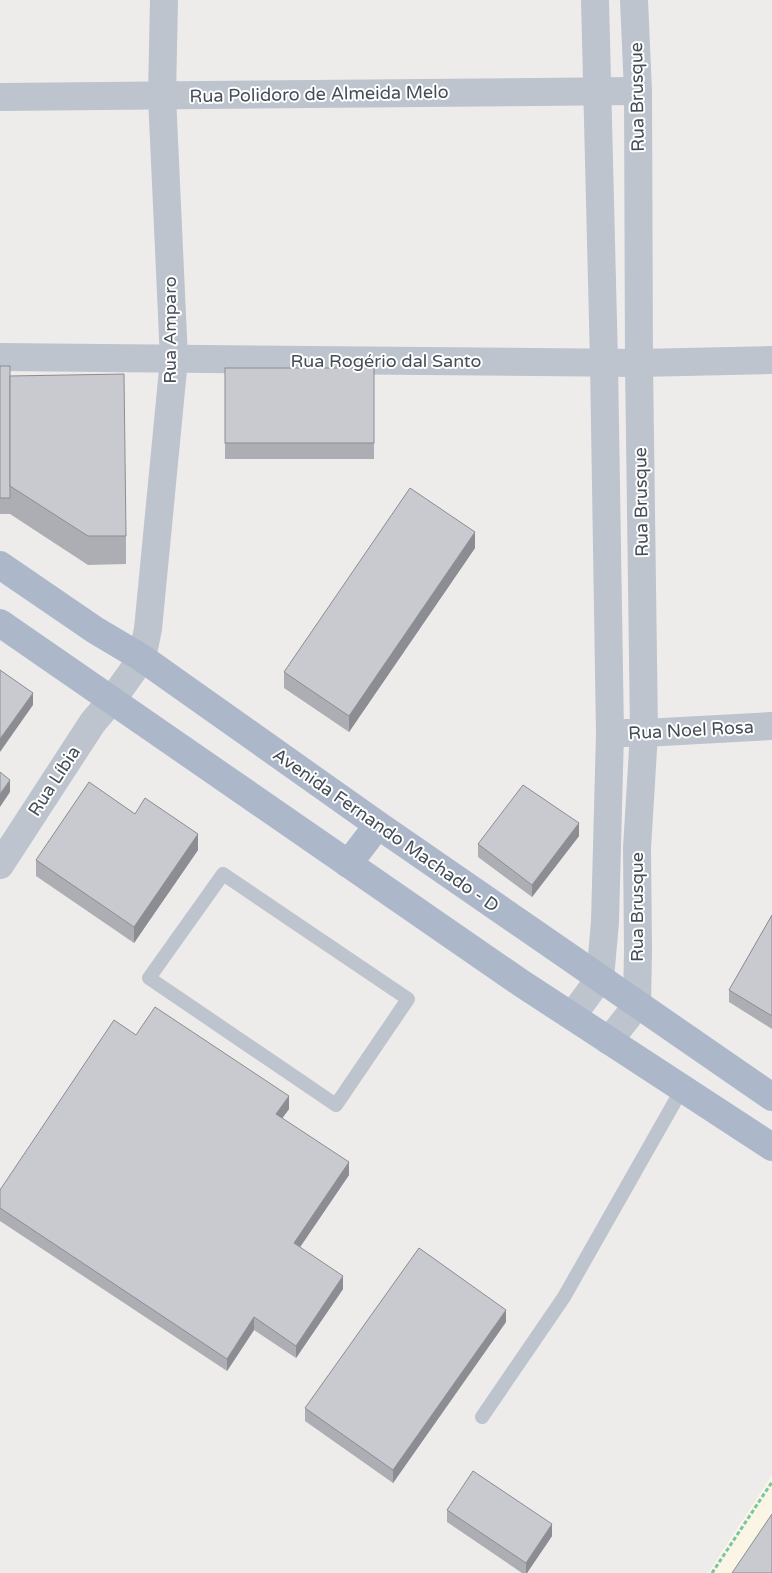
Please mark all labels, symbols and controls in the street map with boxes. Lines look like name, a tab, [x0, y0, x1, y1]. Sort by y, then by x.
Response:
street label: Rua Brusque	[625, 42, 649, 152]
street label: Rua Polidoro de Almeida Melo	[189, 81, 449, 107]
street label: Rua Amparo	[159, 276, 181, 384]
street label: Rua Rogério dal Santo	[290, 350, 482, 372]
street label: Rua Brusque	[629, 447, 653, 557]
street label: Rua Noel Rosa	[628, 716, 754, 744]
street label: Rua Líbia	[23, 742, 85, 820]
street label: Avenida Fernando Machado - D	[269, 743, 503, 917]
street label: Rua Brusque	[626, 852, 648, 962]

